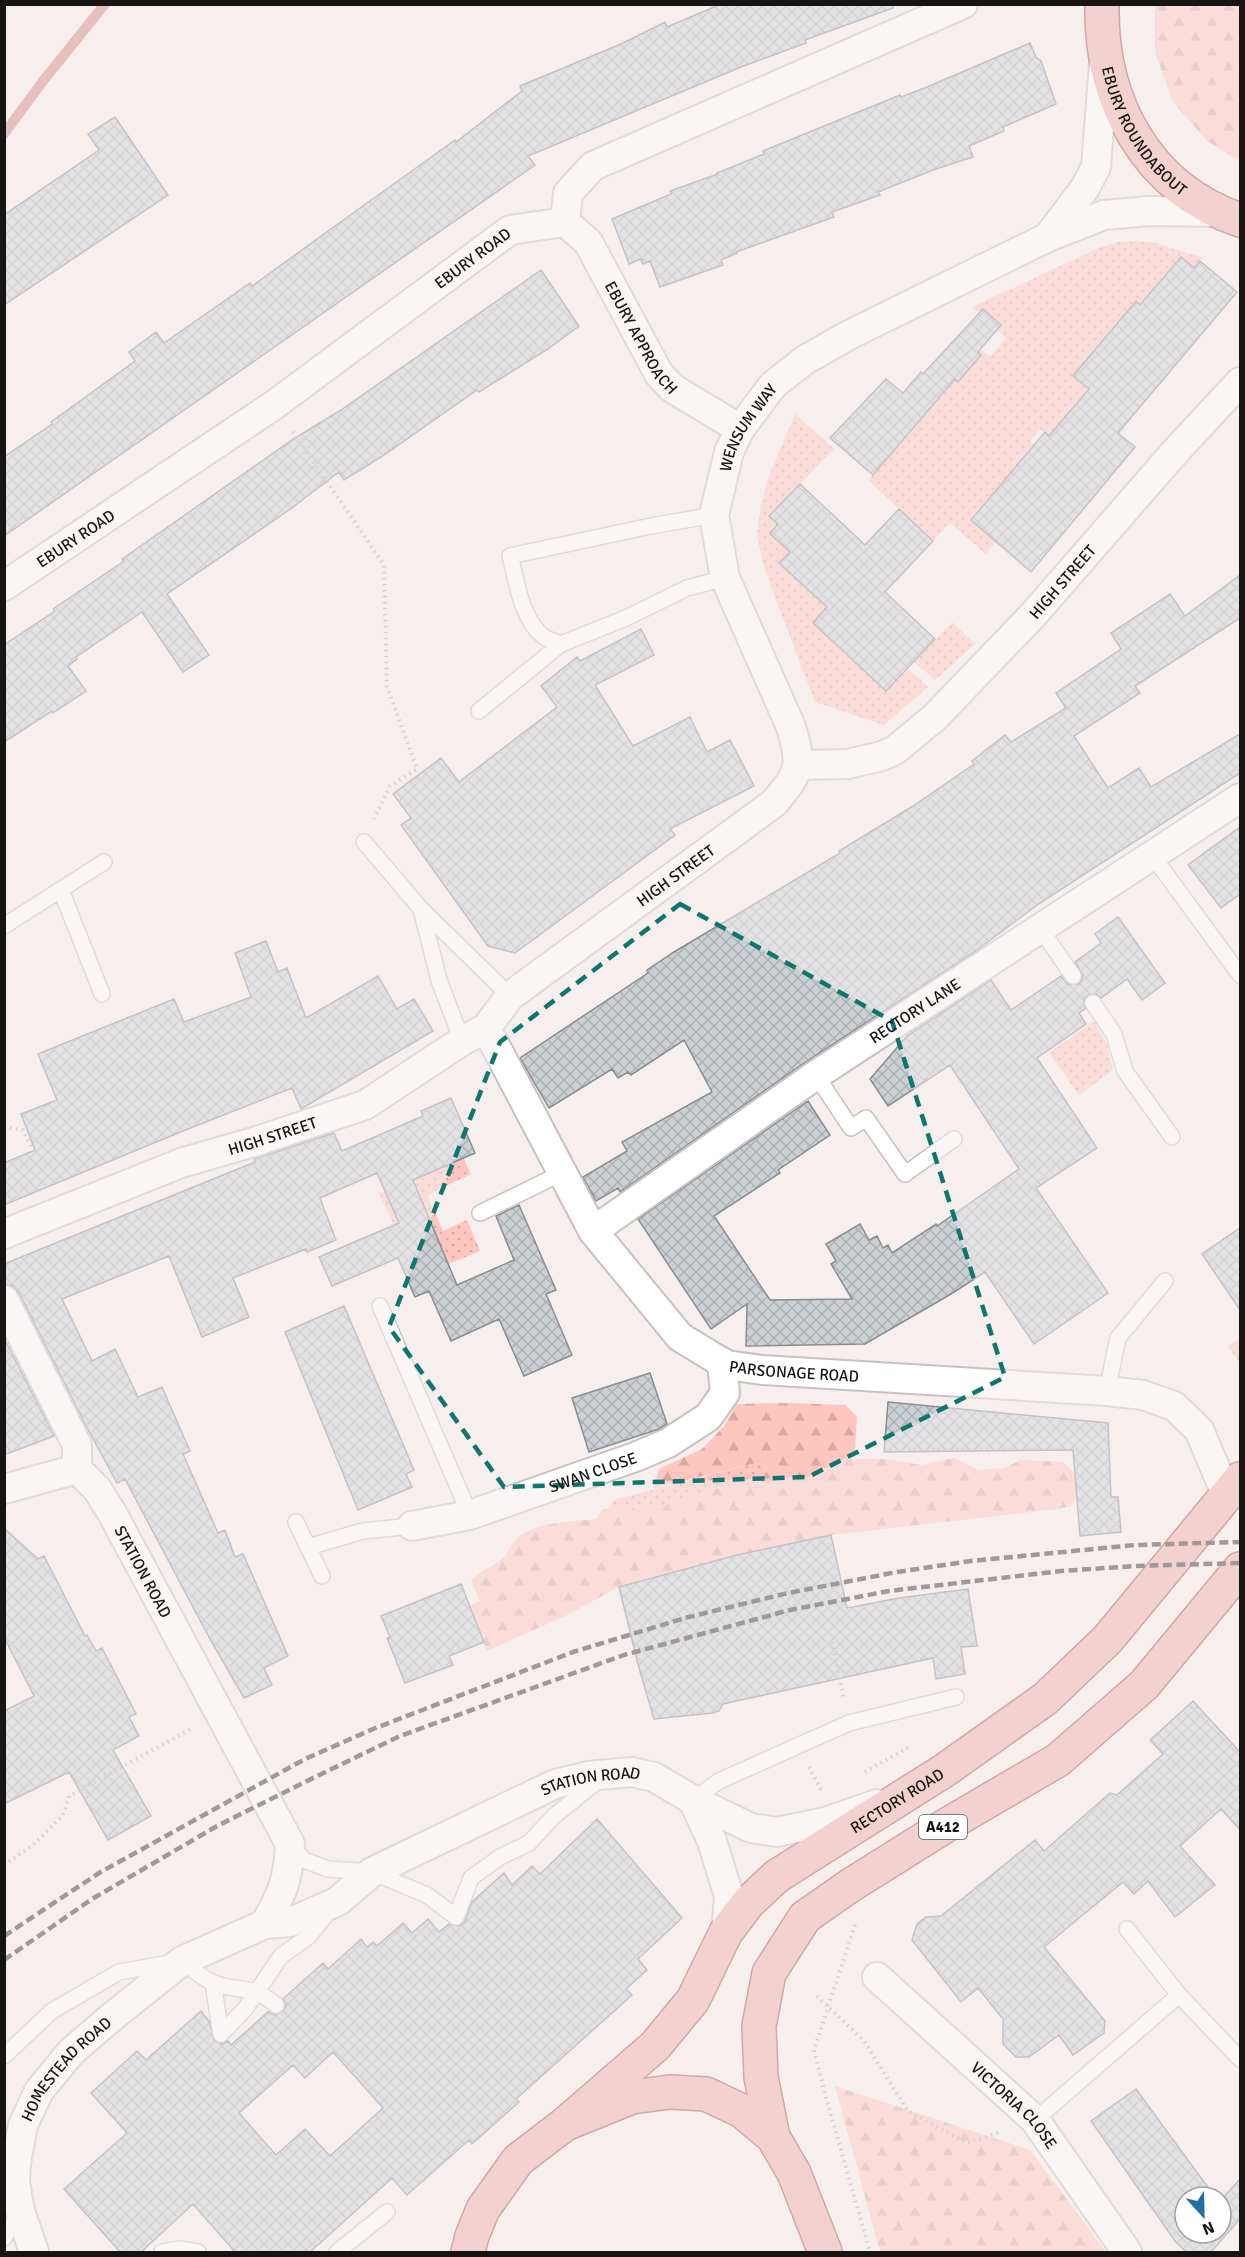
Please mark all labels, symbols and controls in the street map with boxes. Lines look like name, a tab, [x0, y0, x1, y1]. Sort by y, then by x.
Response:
street label: EBURY ROUNDABOUT	[1097, 64, 1191, 200]
street label: EBURY ROAD	[431, 224, 515, 294]
street label: EBURY APPROACH	[600, 278, 682, 399]
street label: WENSUM WAY	[716, 380, 782, 474]
street label: EBURY ROAD	[33, 506, 119, 572]
street label: HIGH STREET	[1025, 541, 1101, 623]
street label: HIGH STREET	[633, 841, 719, 911]
street label: RECTORY LANE	[866, 974, 965, 1048]
street label: HIGH STREET	[226, 1113, 320, 1160]
street label: PARSONAGE ROAD	[728, 1357, 860, 1387]
street label: SWAN CLOSE	[546, 1448, 640, 1498]
street label: STATION ROAD	[110, 1522, 175, 1621]
street label: STATION ROAD	[538, 1763, 642, 1800]
street label: RECTORY ROAD	[847, 1764, 948, 1838]
road number: A412	[919, 1815, 967, 1839]
street label: HOMESTEAD ROAD	[17, 2013, 116, 2125]
street label: VICTORIA CLOSE	[966, 2058, 1061, 2153]
north arrow	[1173, 2185, 1233, 2245]
text: N	[1199, 2217, 1217, 2239]

